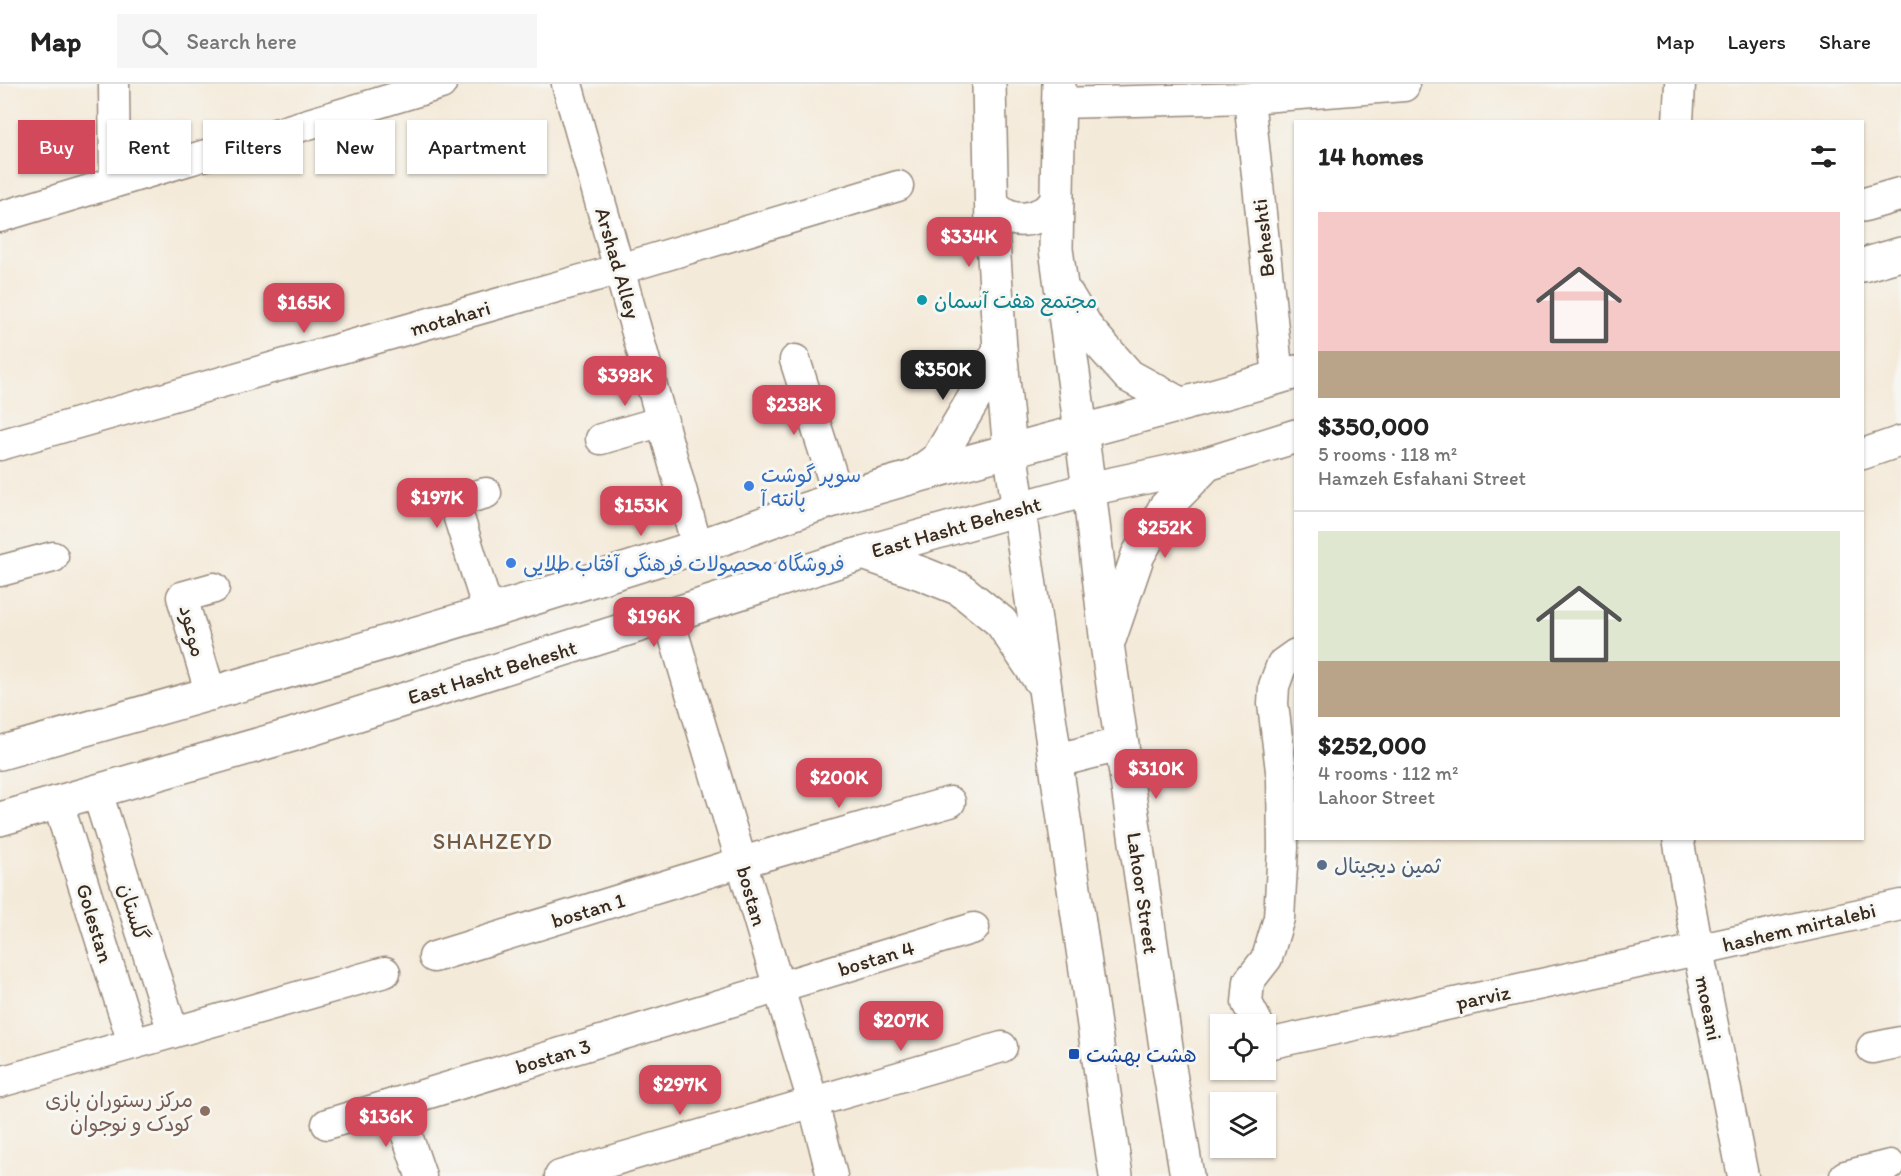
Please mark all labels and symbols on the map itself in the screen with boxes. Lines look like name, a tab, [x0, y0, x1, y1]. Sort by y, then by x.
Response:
street label: Beheshti	[1246, 198, 1280, 278]
street label: Arshad Alley	[590, 204, 646, 322]
pin: $334K	[927, 217, 1011, 268]
pin: $165K	[262, 283, 346, 334]
place label: مجتمع هفت آسمان	[934, 288, 1097, 316]
marker: مجتمع هفت آسمان	[915, 293, 929, 307]
street label: motahari	[407, 295, 493, 341]
pin: $350K	[901, 350, 985, 401]
pin: $398K	[583, 356, 667, 407]
pin: $238K	[752, 385, 836, 436]
place label: سوپر گوشت پانته آ	[760, 462, 861, 512]
pin: $197K	[395, 478, 479, 529]
marker: سوپر گوشت پانته آ	[742, 479, 756, 493]
pin: $153K	[599, 486, 683, 537]
street label: East Hasht Behesht	[868, 491, 1044, 563]
pin: $252K	[1123, 508, 1207, 559]
place label: فروشگاه محصولات فرهنگی آفتاب طلایی	[523, 551, 845, 578]
marker: فروشگاه محصولات فرهنگی آفتاب طلایی	[504, 556, 518, 570]
pin: $196K	[612, 597, 696, 648]
street label: موعود	[173, 602, 212, 660]
street label: East Hasht Behesht	[405, 634, 580, 710]
pin: $310K	[1114, 749, 1198, 800]
pin: $200K	[797, 758, 881, 809]
district label: SHAHZEYD	[433, 828, 553, 855]
street label: Lahoor Street	[1122, 831, 1164, 956]
place label: ثمین دیجیتال	[1334, 853, 1442, 878]
marker: ثمین دیجیتال	[1315, 858, 1329, 872]
street label: bostan	[732, 863, 772, 929]
street label: گلستان	[113, 880, 155, 944]
street label: Golestan	[71, 881, 119, 966]
street label: bostan 1	[548, 887, 628, 933]
street label: hashem mirtalebi	[1720, 897, 1878, 957]
street label: bostan 4	[835, 934, 918, 981]
street label: moeani	[1690, 973, 1728, 1043]
street label: parviz	[1454, 979, 1513, 1015]
pin: $207K	[859, 1001, 943, 1052]
street label: bostan 3	[512, 1033, 594, 1079]
place label: هشت بهشت	[1086, 1042, 1197, 1068]
marker: هشت بهشت	[1067, 1047, 1081, 1061]
pin: $297K	[638, 1065, 722, 1116]
place label: مرکز رستوران بازی کودک و نوجوان	[45, 1087, 193, 1137]
pin: $136K	[344, 1097, 428, 1148]
marker: مرکز رستوران بازی کودک و نوجوان	[198, 1104, 212, 1118]

